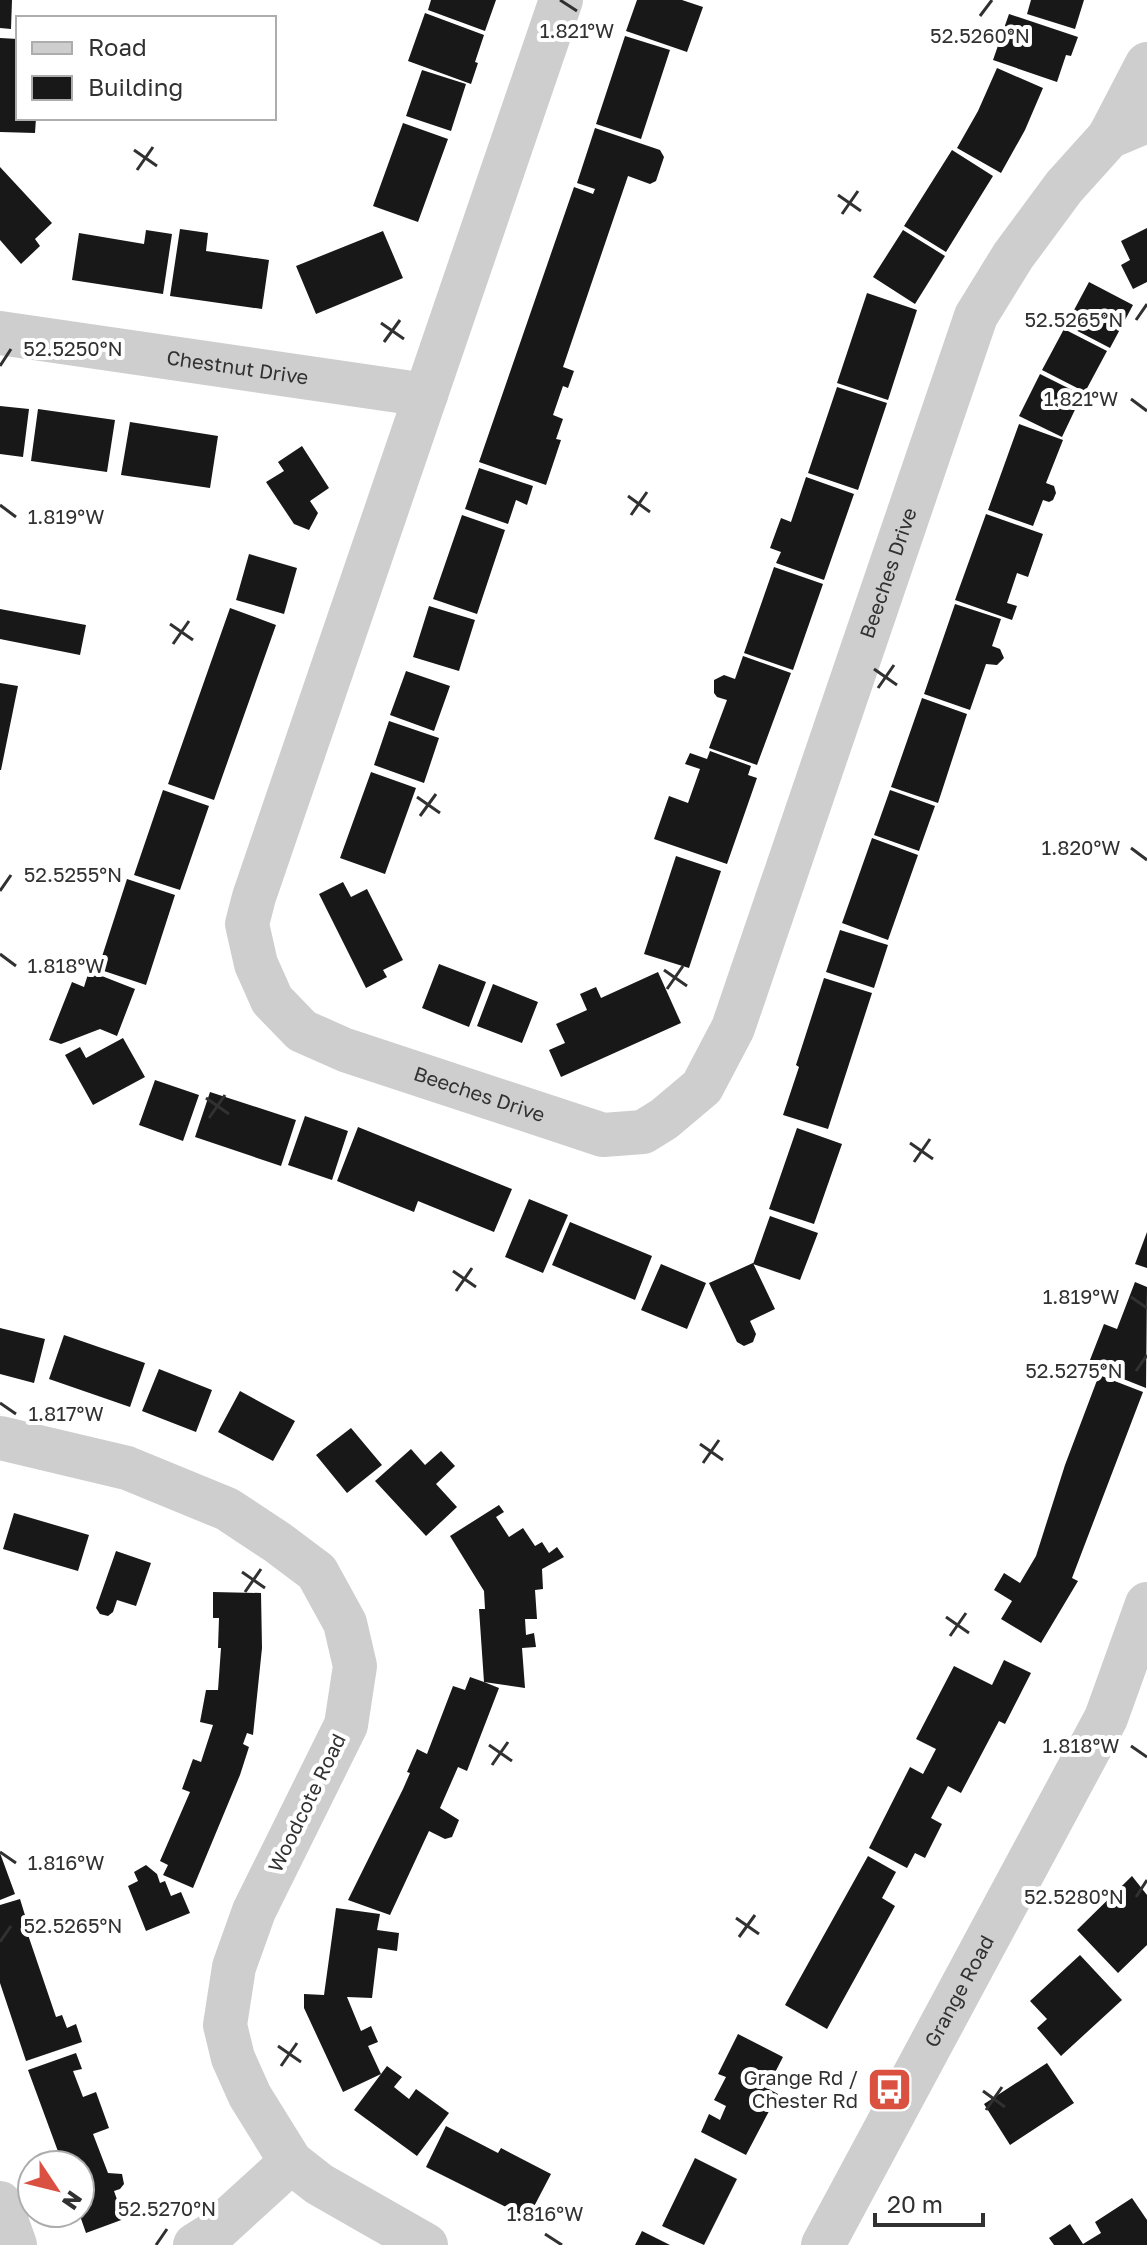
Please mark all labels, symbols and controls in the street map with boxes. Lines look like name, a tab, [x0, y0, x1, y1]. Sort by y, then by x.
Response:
legend	[16, 16, 276, 120]
text: 1.821°W	[540, 18, 614, 42]
text: 52.5260°N	[930, 23, 1030, 47]
text: Road	[88, 32, 147, 61]
text: Building	[88, 72, 183, 101]
text: 52.5265°N	[1024, 307, 1124, 331]
text: 52.5250°N	[23, 336, 123, 360]
street label: Chestnut Drive	[165, 344, 310, 389]
text: 1.821°W	[1044, 386, 1118, 410]
text: 1.819°W	[28, 504, 104, 528]
street label: Beeches Drive	[854, 504, 921, 641]
text: 1.820°W	[1042, 835, 1120, 859]
text: 52.5255°N	[24, 862, 122, 886]
text: 1.818°W	[28, 953, 104, 977]
street label: Beeches Drive	[411, 1061, 548, 1126]
text: 1.819°W	[1043, 1284, 1119, 1308]
text: 52.5275°N	[1025, 1358, 1123, 1382]
text: 1.817°W	[28, 1401, 104, 1425]
street label: Woodcote Road	[262, 1729, 350, 1876]
text: 1.818°W	[1043, 1733, 1119, 1757]
text: 1.816°W	[28, 1850, 104, 1874]
text: 52.5280°N	[1024, 1884, 1124, 1908]
text: 52.5265°N	[23, 1913, 123, 1937]
street label: Grange Road	[919, 1931, 998, 2051]
place label: Grange Rd / Chester Rd	[744, 2065, 858, 2112]
bus stop icon: Grange Rd / Chester Rd	[865, 2066, 913, 2114]
north arrow	[16, 2149, 96, 2229]
scale bar	[875, 2177, 983, 2227]
text: N	[57, 2186, 89, 2215]
text: 20 m	[887, 2189, 943, 2218]
text: 52.5270°N	[118, 2196, 216, 2220]
text: 1.816°W	[507, 2201, 583, 2225]

